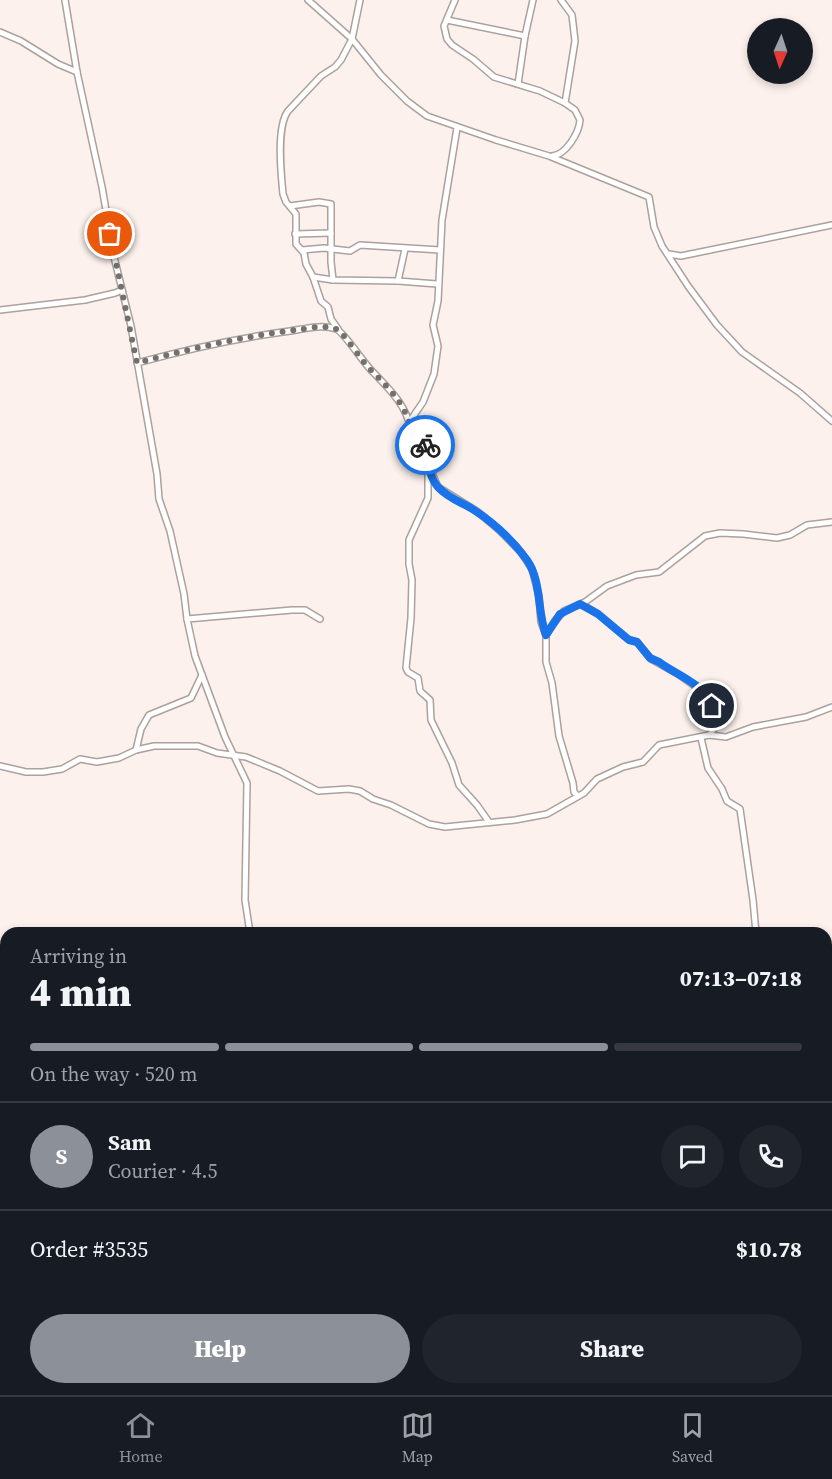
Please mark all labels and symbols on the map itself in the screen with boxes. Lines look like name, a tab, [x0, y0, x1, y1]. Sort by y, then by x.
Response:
north arrow	[747, 18, 813, 84]
pin	[84, 208, 135, 259]
courier	[395, 415, 455, 475]
pin	[686, 680, 737, 731]

